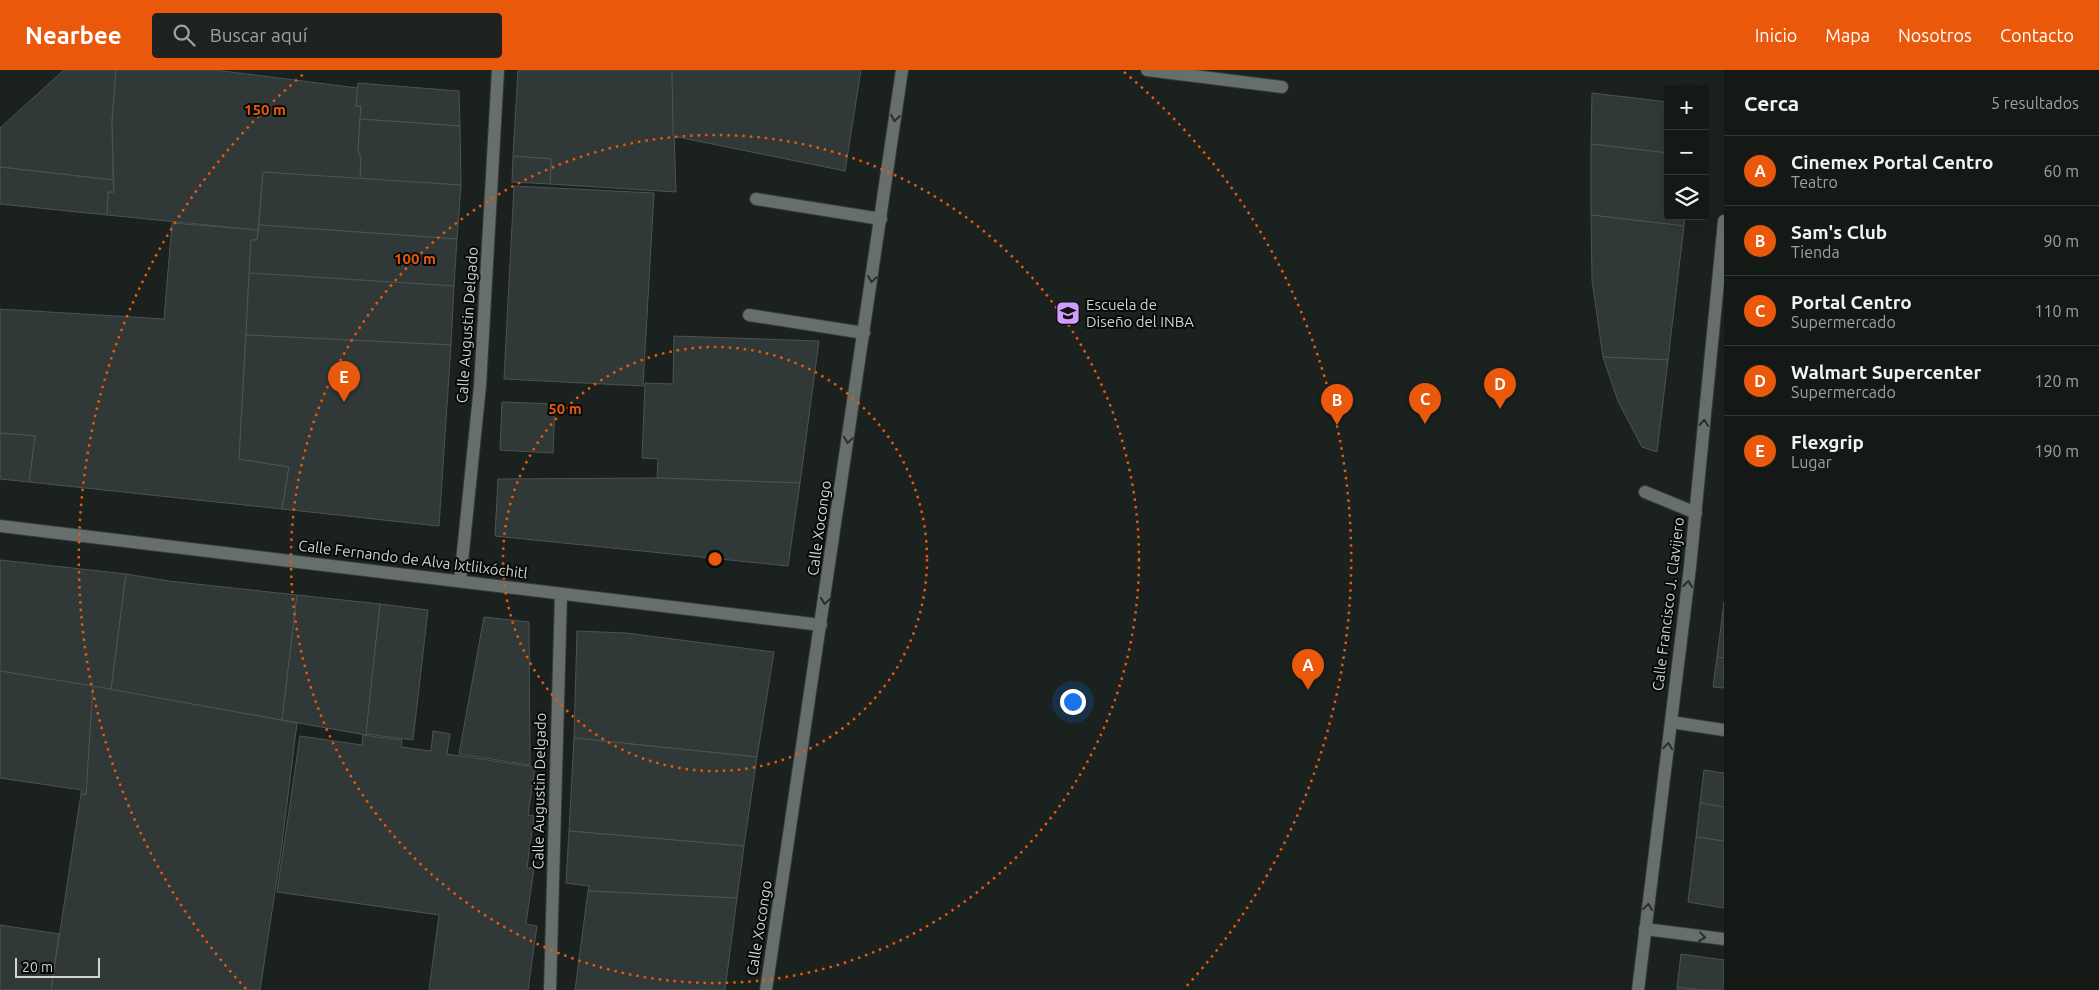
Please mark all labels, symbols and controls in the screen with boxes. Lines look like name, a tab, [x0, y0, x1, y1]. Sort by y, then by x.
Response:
search box	[152, 13, 502, 58]
icon: search	[170, 21, 198, 49]
text: Nearbee	[25, 22, 122, 49]
text: Buscar aquí	[210, 24, 307, 46]
text: Inicio	[1755, 25, 1797, 45]
text: Mapa	[1825, 25, 1870, 45]
text: Nosotros	[1898, 25, 1972, 45]
text: Contacto	[2000, 25, 2074, 45]
map controls	[1664, 85, 1709, 220]
button: +	[1664, 85, 1709, 130]
text: Cerca	[1744, 91, 1799, 115]
text: 5 resultados	[1991, 94, 2079, 112]
text: 150 m	[244, 101, 286, 118]
one-way arrow	[891, 114, 901, 123]
button: −	[1664, 130, 1709, 175]
text: Cinemex Portal Centro	[1791, 151, 1993, 173]
text: A	[1754, 162, 1766, 180]
text: 60 m	[2043, 162, 2079, 180]
text: Teatro	[1791, 173, 1838, 191]
button: layers	[1664, 175, 1709, 220]
text: Sam's Club	[1791, 221, 1887, 243]
text: B	[1755, 232, 1765, 250]
text: 90 m	[2043, 232, 2079, 250]
text: Tienda	[1791, 243, 1840, 261]
street label: Calle Augustin Delgado	[453, 246, 481, 404]
text: 100 m	[394, 250, 436, 267]
one-way arrow	[867, 275, 878, 283]
text: Portal Centro	[1791, 291, 1912, 313]
place label: Escuela de Diseño del INBA	[1086, 296, 1194, 330]
school or university icon: Escuela de Diseño del INBA	[1055, 300, 1081, 326]
text: C	[1755, 302, 1765, 320]
text: 110 m	[2034, 302, 2079, 320]
text: Supermercado	[1791, 313, 1896, 331]
pin: E	[328, 361, 360, 402]
text: Walmart Supercenter	[1791, 361, 1981, 383]
pin: D	[1484, 368, 1516, 409]
text: D	[1754, 372, 1766, 390]
text: 120 m	[2034, 372, 2079, 390]
pin: C	[1409, 383, 1441, 424]
text: Supermercado	[1791, 383, 1896, 401]
pin: B	[1321, 384, 1353, 425]
text: 50 m	[548, 400, 582, 417]
one-way arrow	[1699, 418, 1710, 426]
text: Flexgrip	[1791, 431, 1864, 453]
one-way arrow	[844, 436, 854, 444]
text: E	[1755, 442, 1765, 460]
text: 190 m	[2034, 442, 2079, 460]
text: Lugar	[1791, 453, 1832, 471]
street label: Calle Xocongo	[804, 479, 834, 577]
street label: Calle Francisco J. Clavijero	[1649, 516, 1687, 692]
street label: Calle Fernando de Alva Ixtlilxóchitl	[297, 536, 529, 582]
centre of rings	[706, 550, 724, 568]
one-way arrow	[1682, 580, 1693, 588]
one-way arrow	[820, 597, 831, 605]
pin: A	[1292, 649, 1324, 690]
your location	[1060, 689, 1086, 715]
street label: Calle Augustin Delgado	[529, 712, 549, 870]
one-way arrow	[1662, 741, 1673, 749]
street label: Calle Xocongo	[743, 879, 775, 977]
one-way arrow	[1642, 903, 1653, 911]
one-way arrow	[1698, 931, 1706, 942]
scale bar	[15, 955, 100, 978]
text: 20 m	[22, 959, 53, 975]

